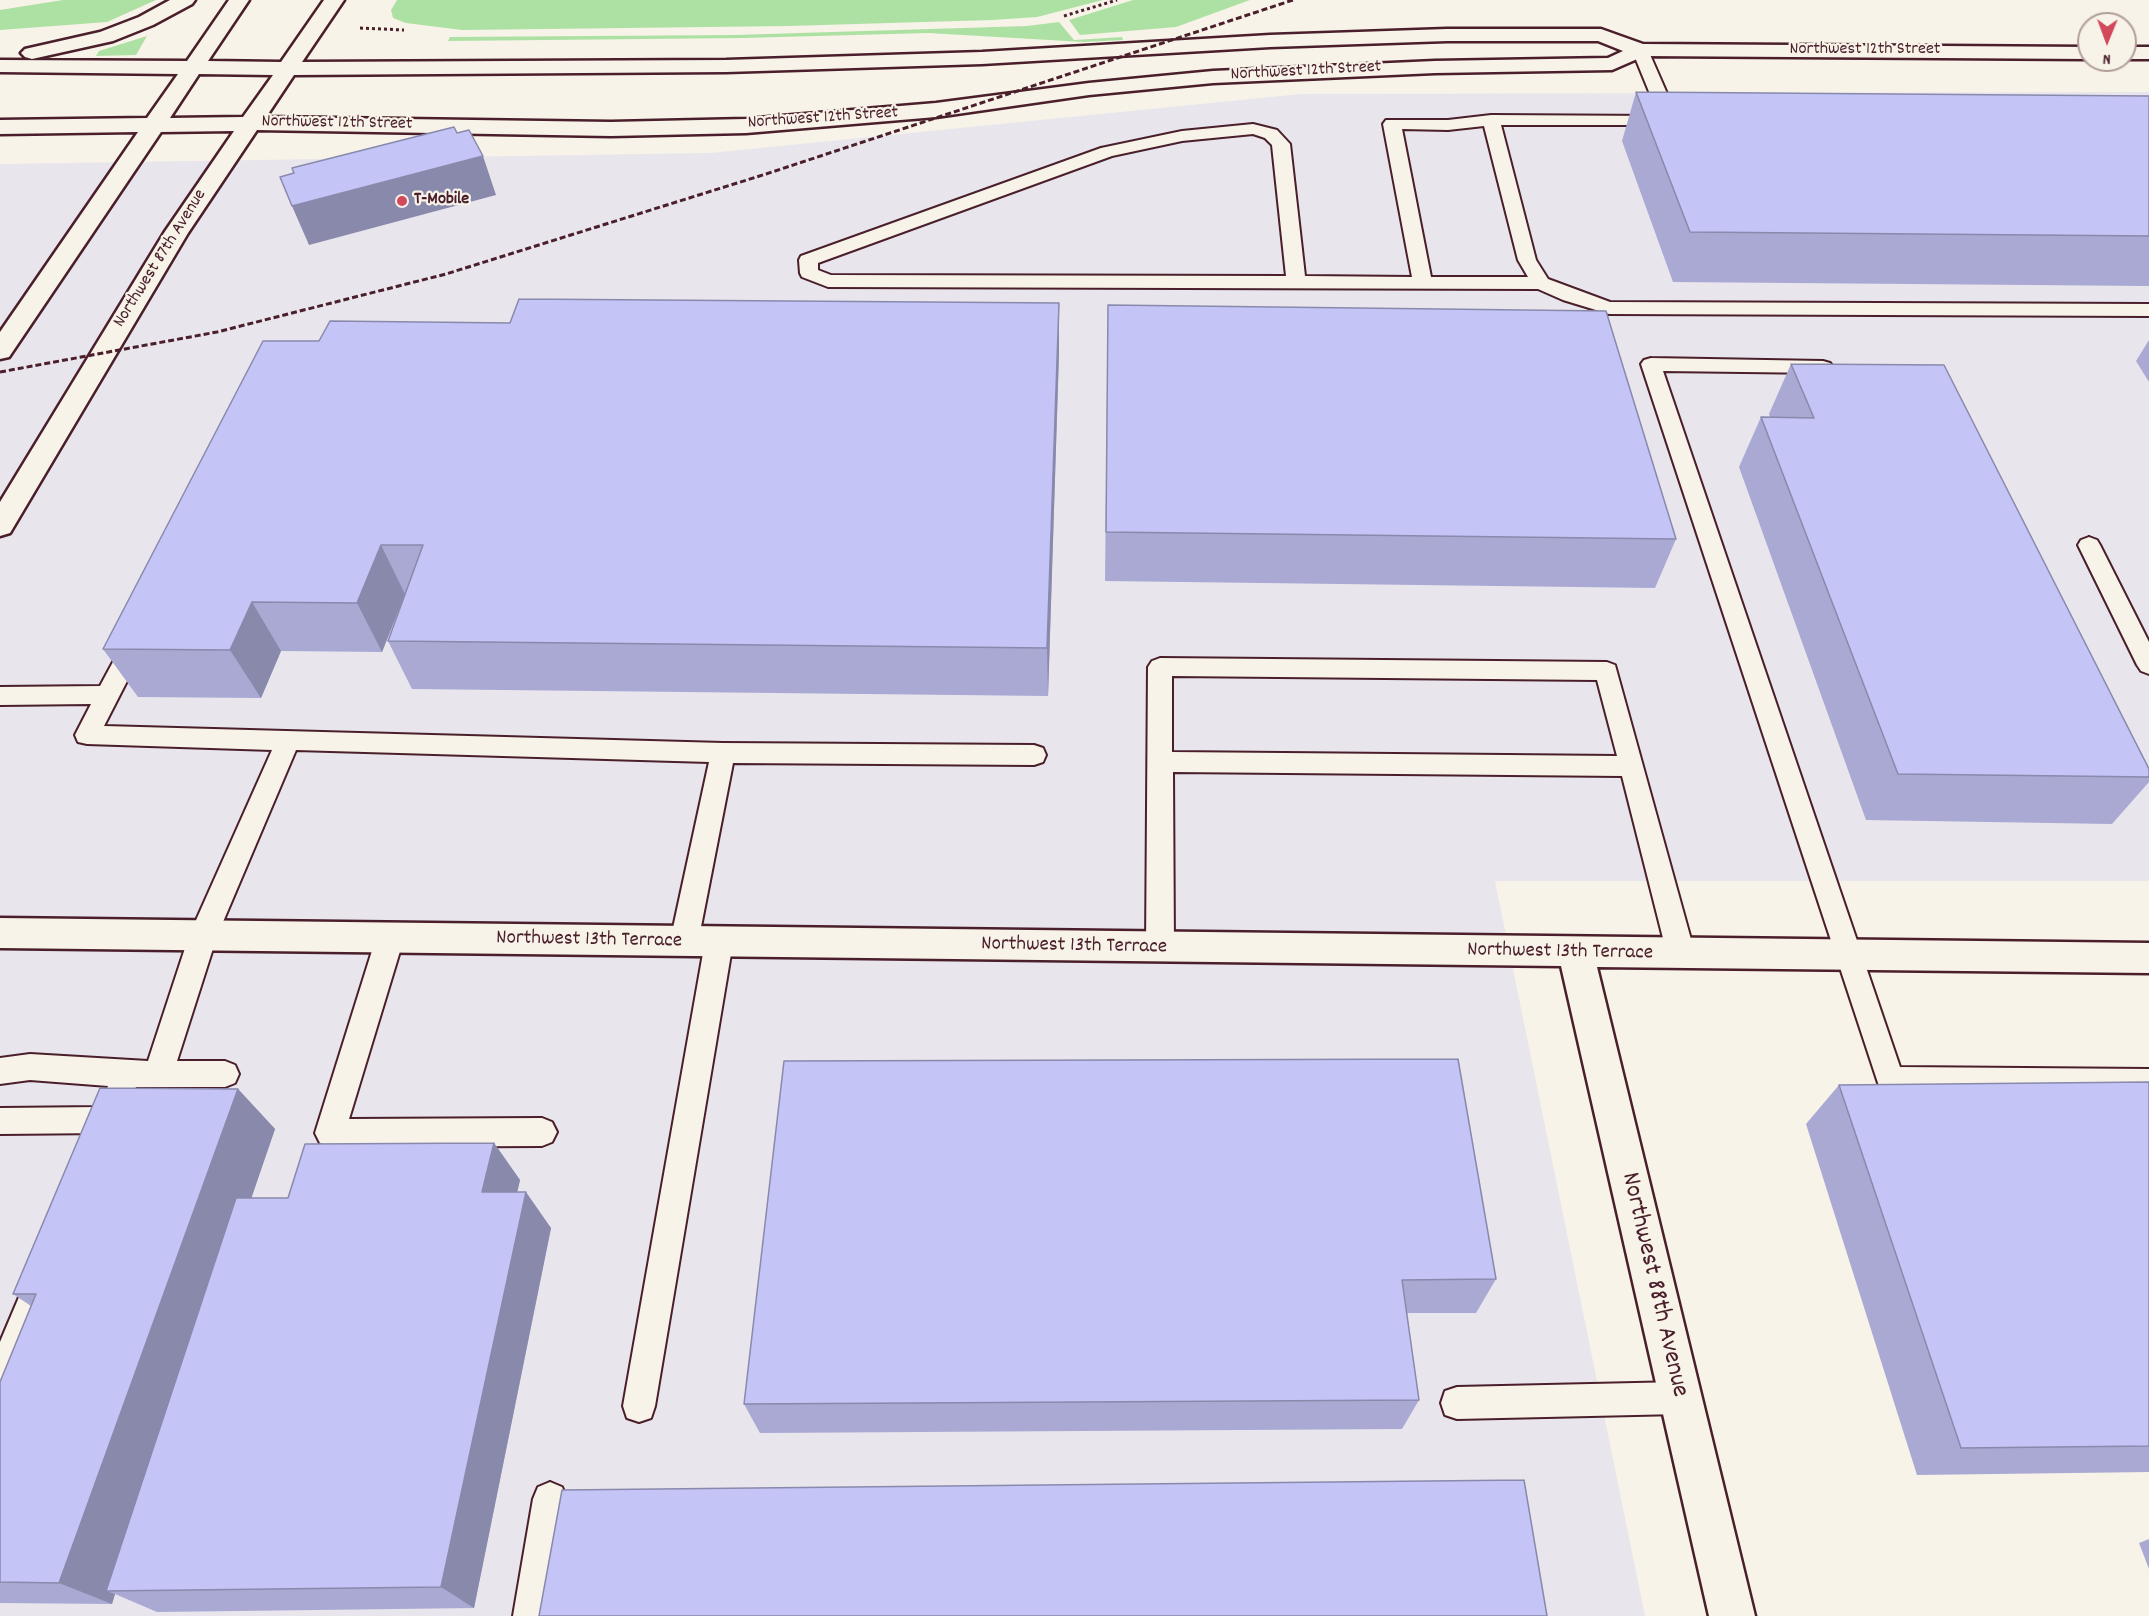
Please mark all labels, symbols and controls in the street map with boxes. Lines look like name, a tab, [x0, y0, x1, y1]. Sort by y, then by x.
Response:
north arrow	[2077, 12, 2137, 72]
street label: Northwest 12th Street	[1790, 40, 1940, 62]
text: N	[2103, 47, 2111, 70]
street label: Northwest 12th Street	[1230, 57, 1382, 87]
street label: Northwest 12th Street	[747, 103, 899, 135]
street label: Northwest 12th Street	[261, 112, 413, 136]
street label: Northwest 87th Avenue	[110, 186, 212, 332]
place label: T-Mobile	[414, 190, 469, 212]
marker: T-Mobile	[395, 194, 409, 208]
street label: Northwest 13th Terrace	[496, 927, 682, 955]
street label: Northwest 13th Terrace	[981, 933, 1167, 961]
street label: Northwest 13th Terrace	[1467, 939, 1653, 967]
street label: Northwest 88th Avenue	[1612, 1170, 1694, 1400]

